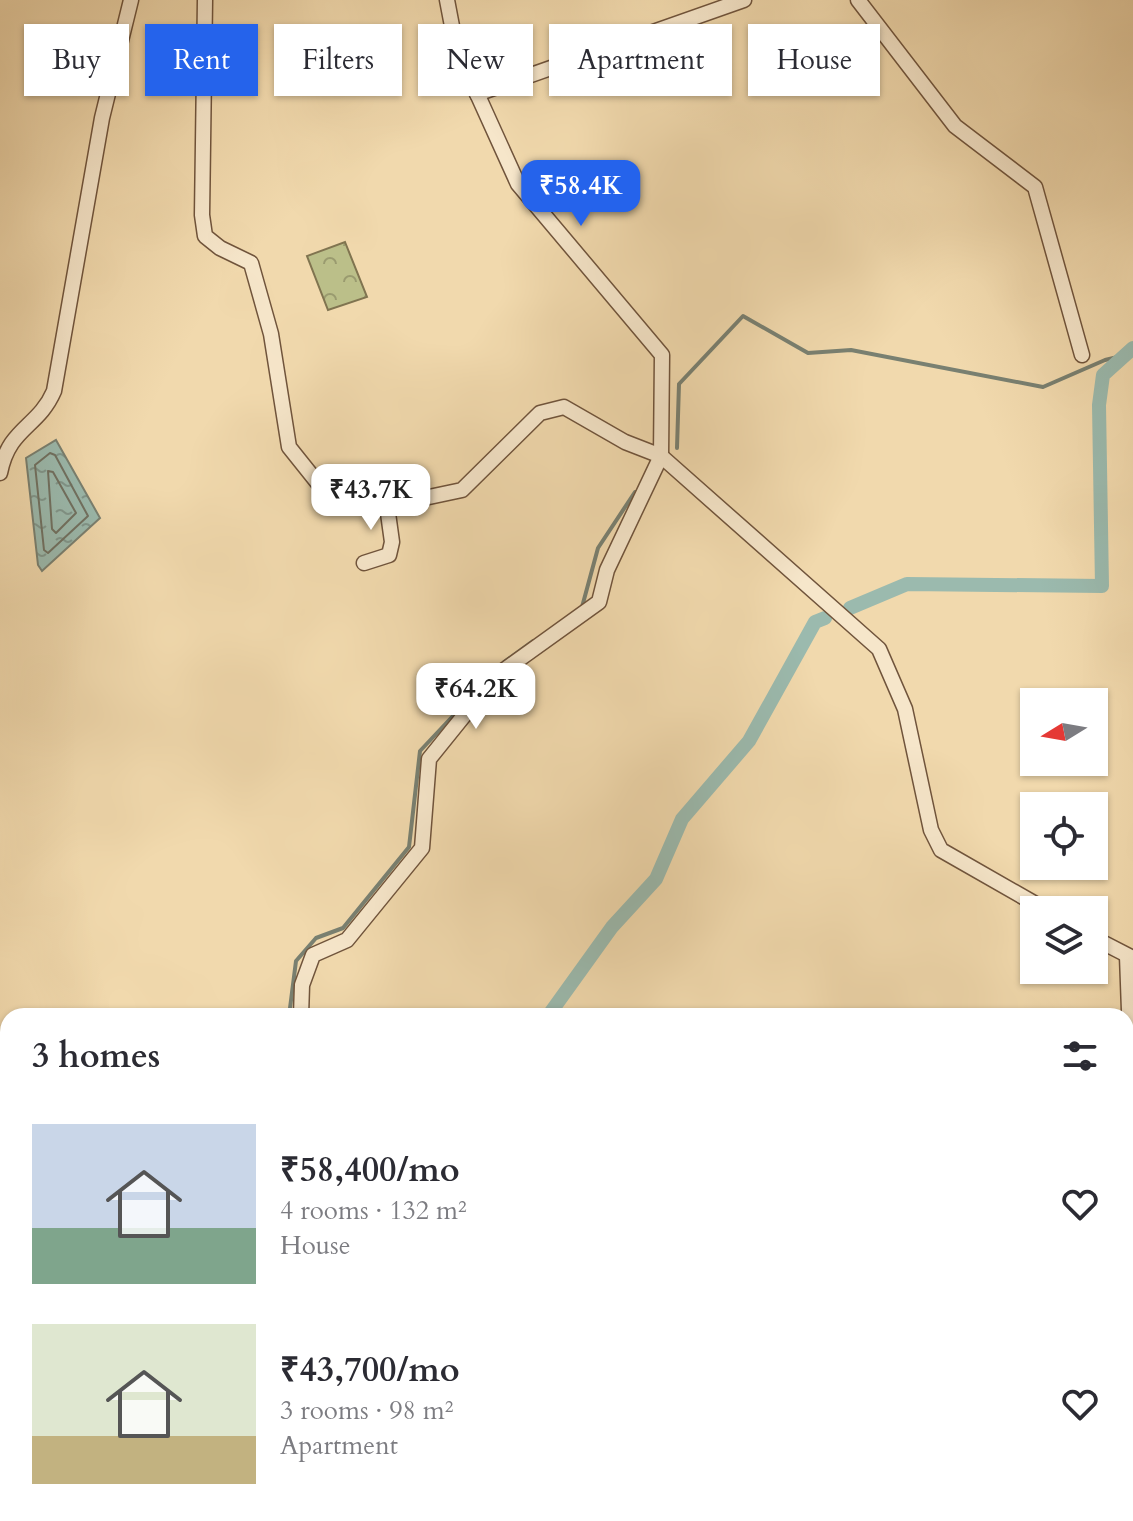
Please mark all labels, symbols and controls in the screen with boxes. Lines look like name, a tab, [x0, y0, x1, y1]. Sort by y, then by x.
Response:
chip: Buy	[24, 24, 129, 96]
chip: Rent	[145, 24, 258, 96]
chip: Filters	[274, 24, 402, 96]
chip: New	[418, 24, 533, 96]
chip: Apartment	[549, 24, 732, 96]
chip: House	[748, 24, 880, 96]
pin: ₹58.4K	[516, 160, 646, 228]
text: ₹58.4K	[539, 168, 623, 203]
pin: ₹43.7K	[306, 464, 436, 532]
text: ₹43.7K	[329, 472, 413, 507]
pin: ₹64.2K	[411, 663, 541, 731]
text: ₹64.2K	[434, 671, 518, 706]
north arrow	[1020, 688, 1108, 776]
map controls	[1020, 688, 1108, 984]
button: locate	[1020, 792, 1108, 880]
button: layers	[1020, 896, 1108, 984]
text: 3 homes	[32, 1033, 160, 1079]
icon: filters	[1058, 1034, 1102, 1078]
text: ₹58,400/mo	[280, 1147, 460, 1193]
icon: home	[96, 1156, 192, 1252]
icon: heart	[1058, 1182, 1102, 1226]
text: 4 rooms · 132 m²	[280, 1193, 467, 1228]
text: House	[280, 1228, 351, 1263]
text: ₹43,700/mo	[280, 1347, 460, 1393]
icon: home	[96, 1356, 192, 1452]
icon: heart	[1058, 1382, 1102, 1426]
text: 3 rooms · 98 m²	[280, 1393, 453, 1428]
text: Apartment	[280, 1428, 398, 1463]

